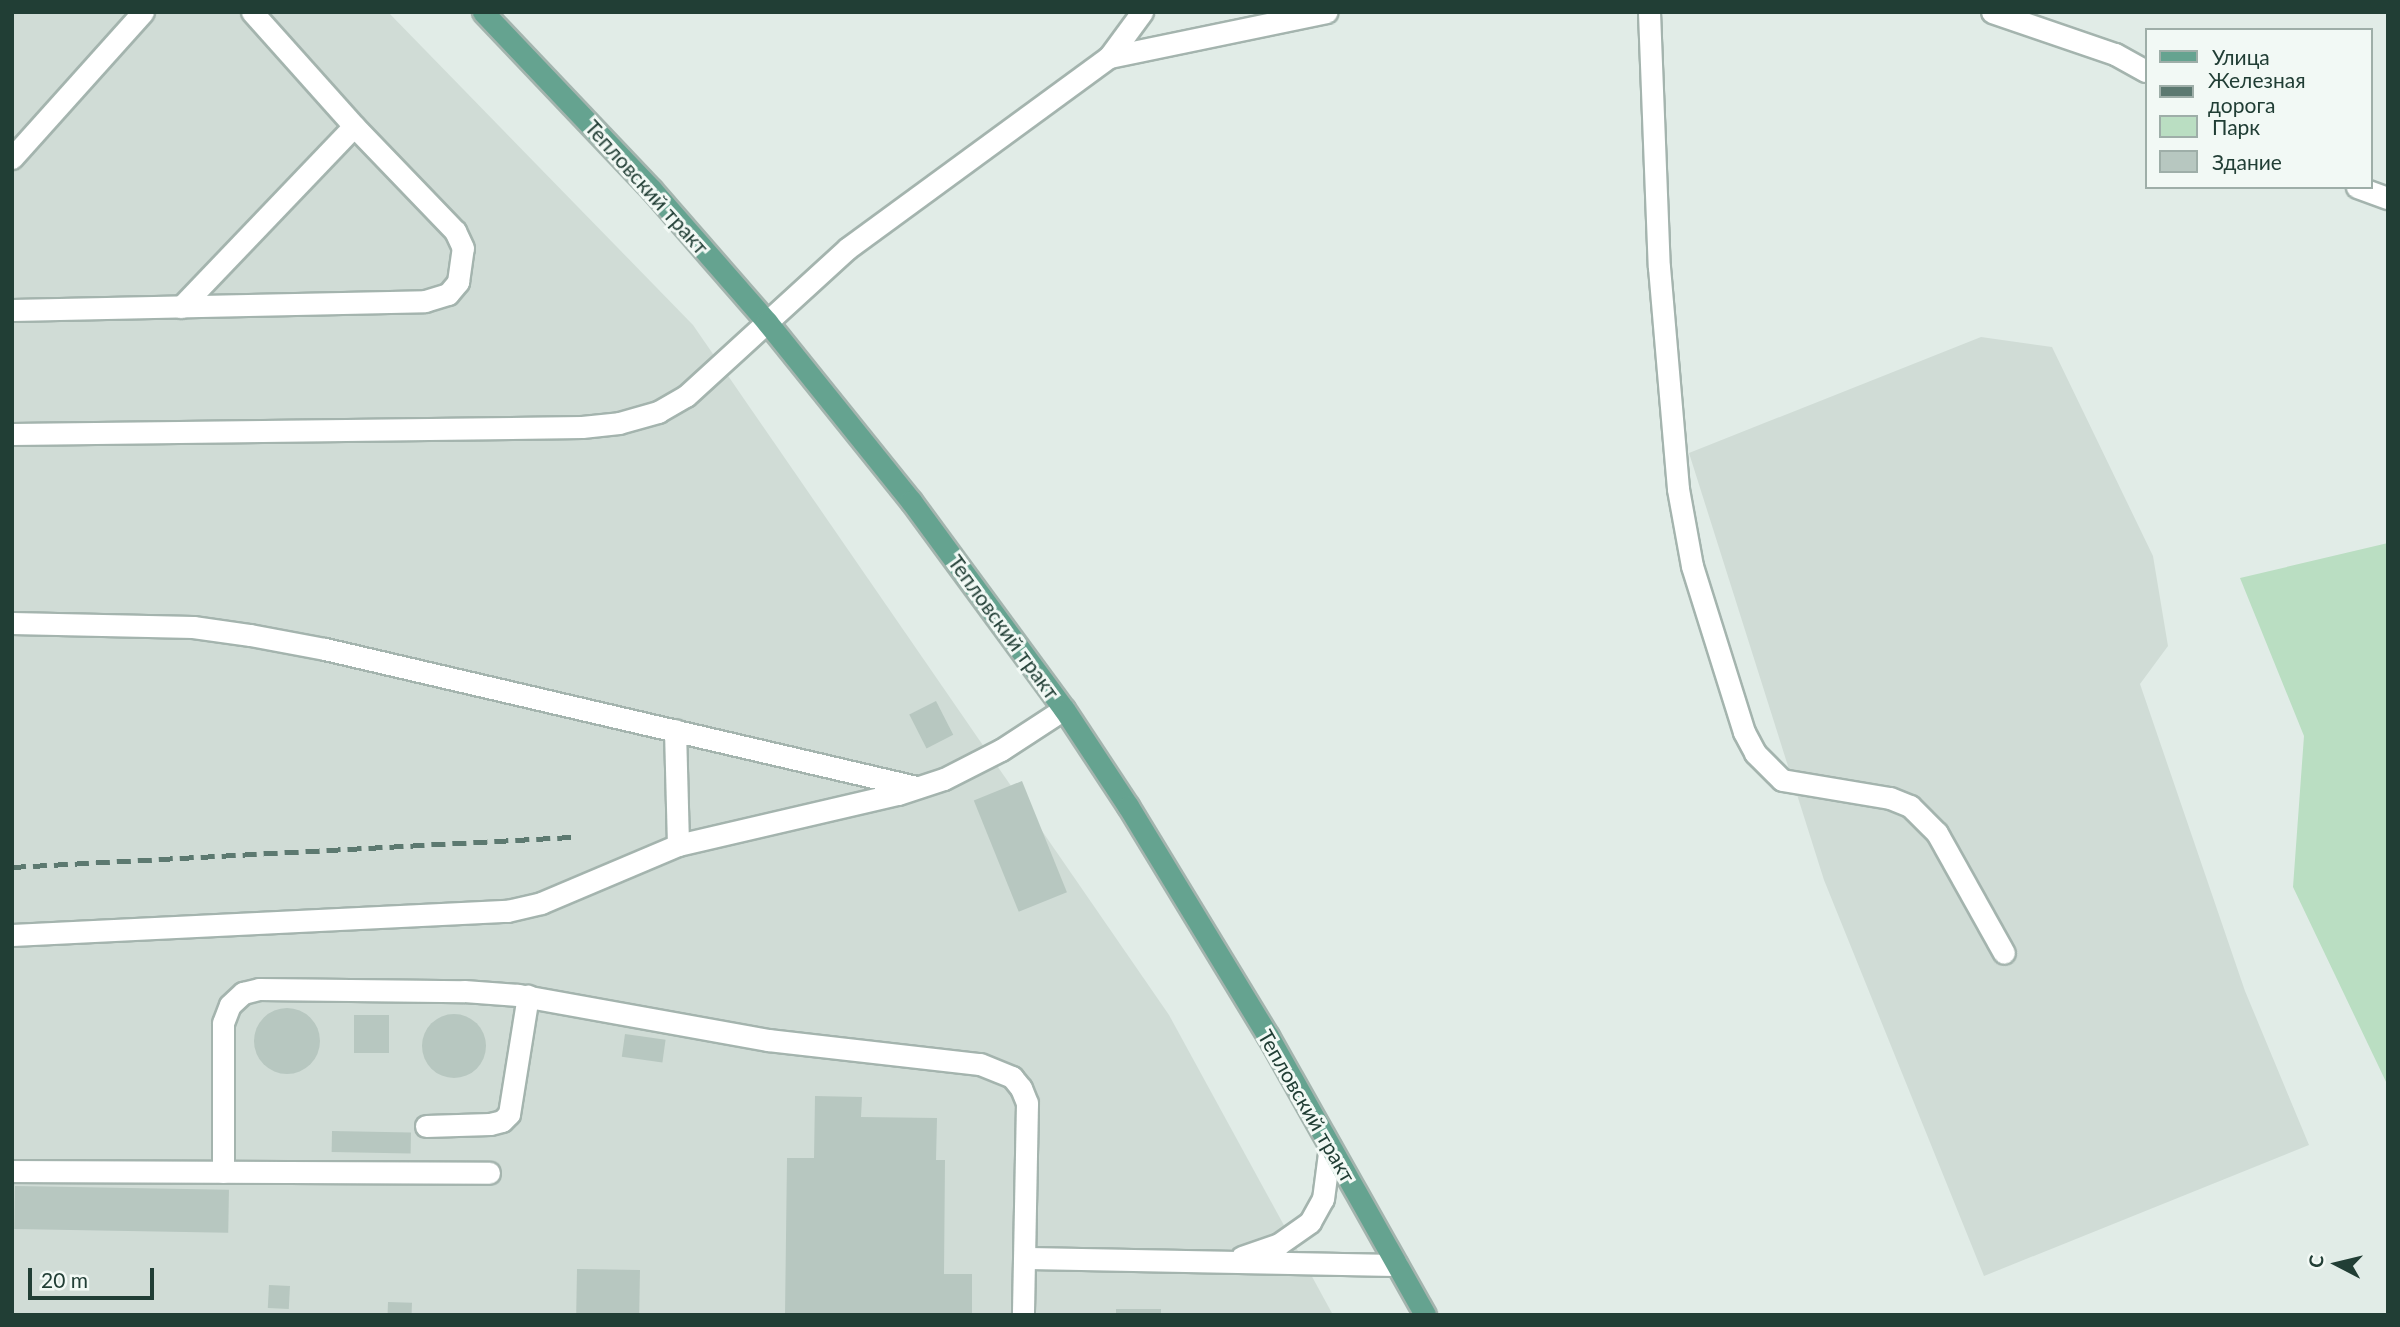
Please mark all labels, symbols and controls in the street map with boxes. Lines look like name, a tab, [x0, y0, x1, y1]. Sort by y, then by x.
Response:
legend	[2144, 28, 2372, 189]
text: Улица	[2212, 44, 2270, 69]
text: Железная дорога	[2208, 67, 2306, 117]
text: Парк	[2212, 114, 2260, 139]
street label: Тепловский тракт	[580, 115, 714, 259]
text: Здание	[2212, 149, 2282, 174]
street label: Тепловский тракт	[943, 550, 1065, 704]
street label: Тепловский тракт	[1253, 1025, 1361, 1187]
north arrow	[2302, 1229, 2372, 1299]
scale bar	[32, 1254, 158, 1298]
text: С	[2303, 1254, 2328, 1269]
text: 20 m	[41, 1267, 88, 1292]

